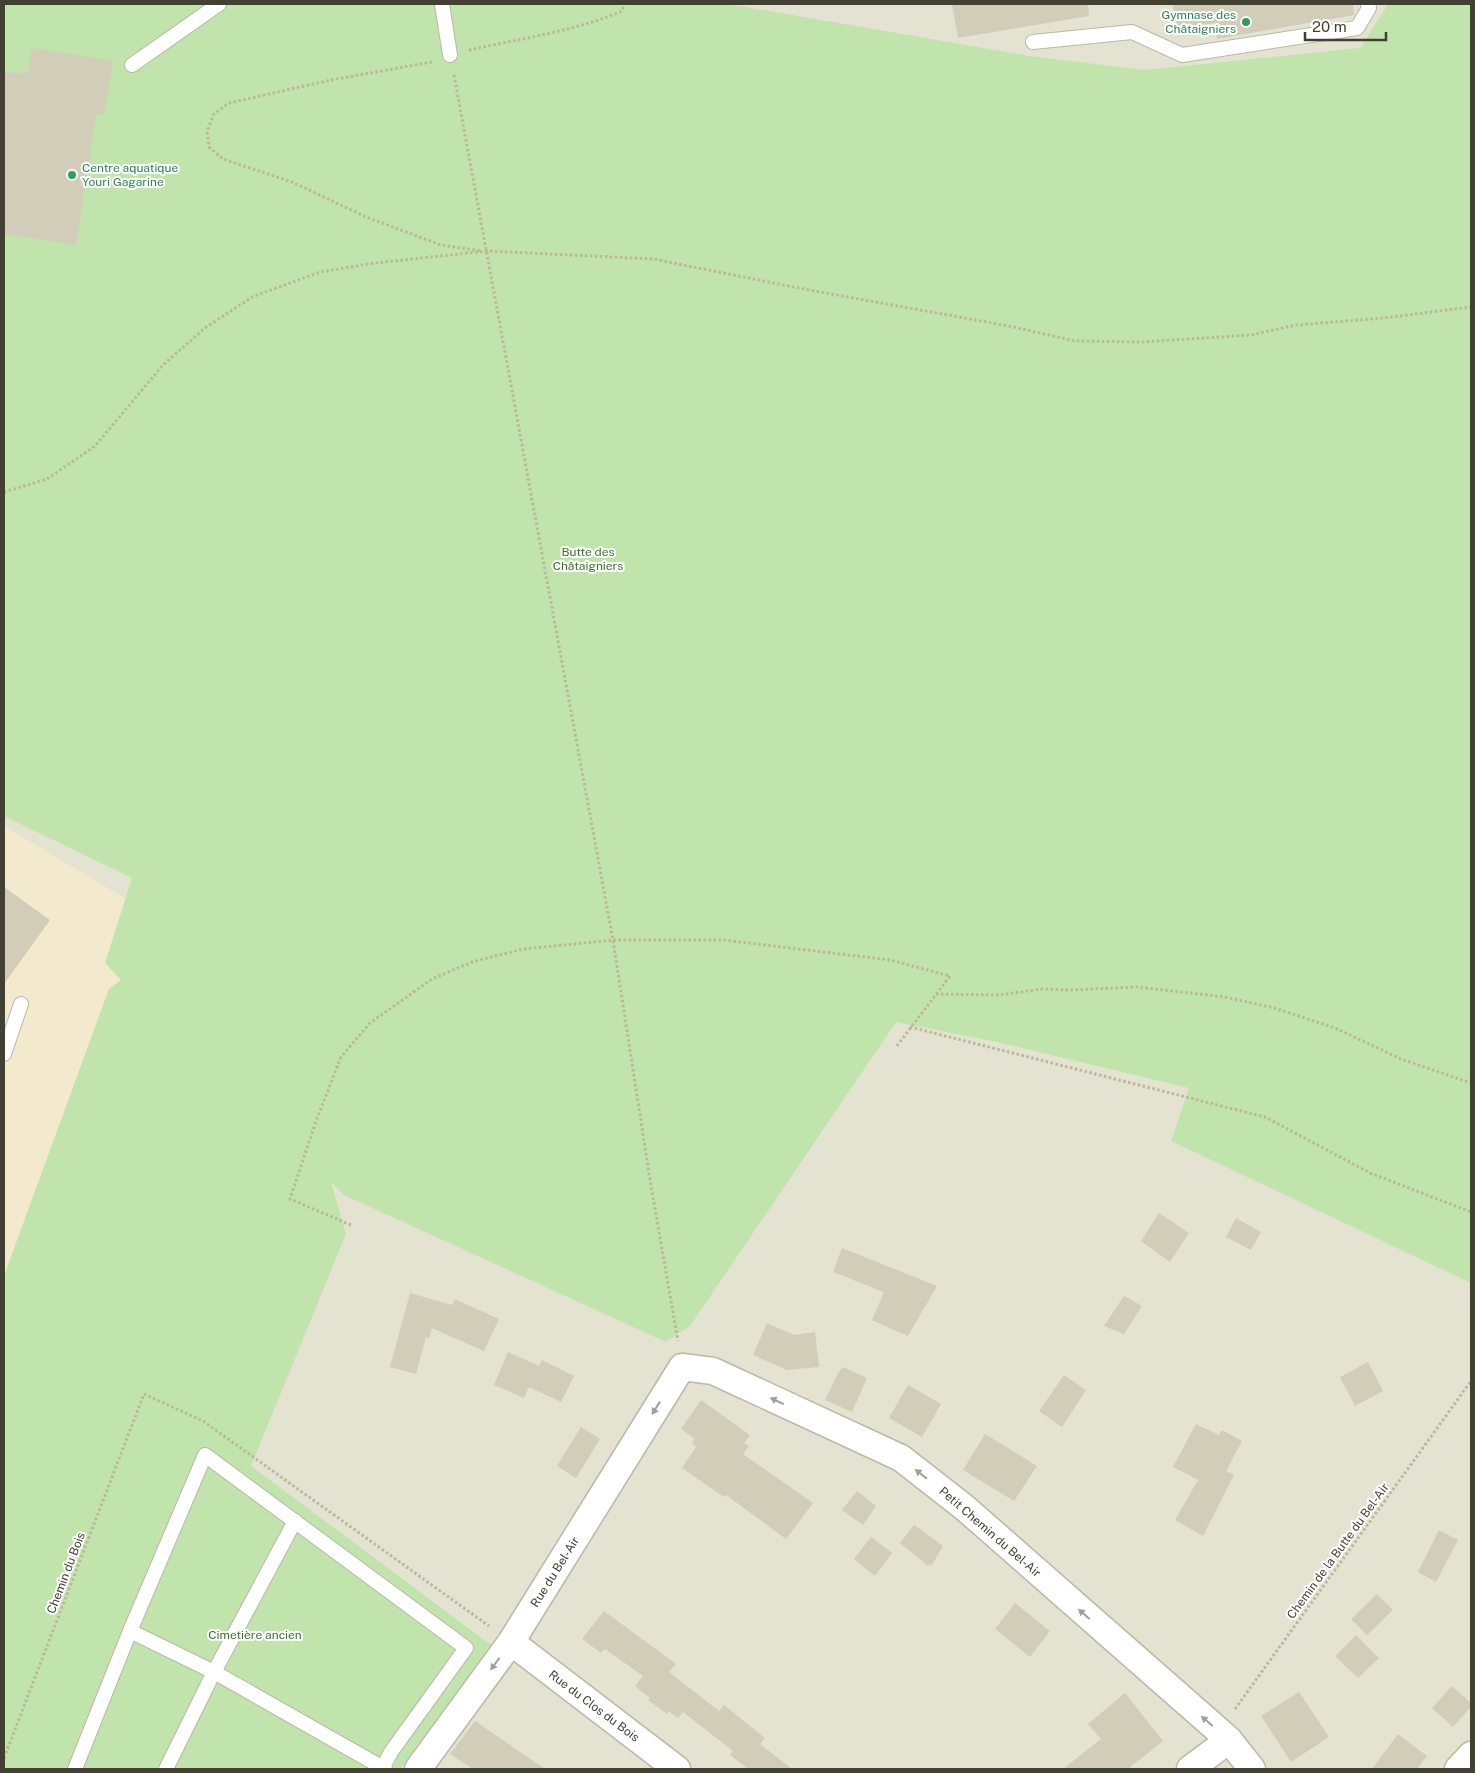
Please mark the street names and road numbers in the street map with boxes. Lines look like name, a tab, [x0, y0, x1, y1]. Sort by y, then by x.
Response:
street label: Chemin de la Butte du Bel-Air	[1284, 1480, 1392, 1621]
street label: Petit Chemin du Bel-Air	[936, 1484, 1044, 1580]
street label: Chemin du Bois	[44, 1530, 88, 1616]
street label: Rue du Bel-Air	[528, 1534, 582, 1610]
street label: Rue du Clos du Bois	[546, 1667, 642, 1745]

